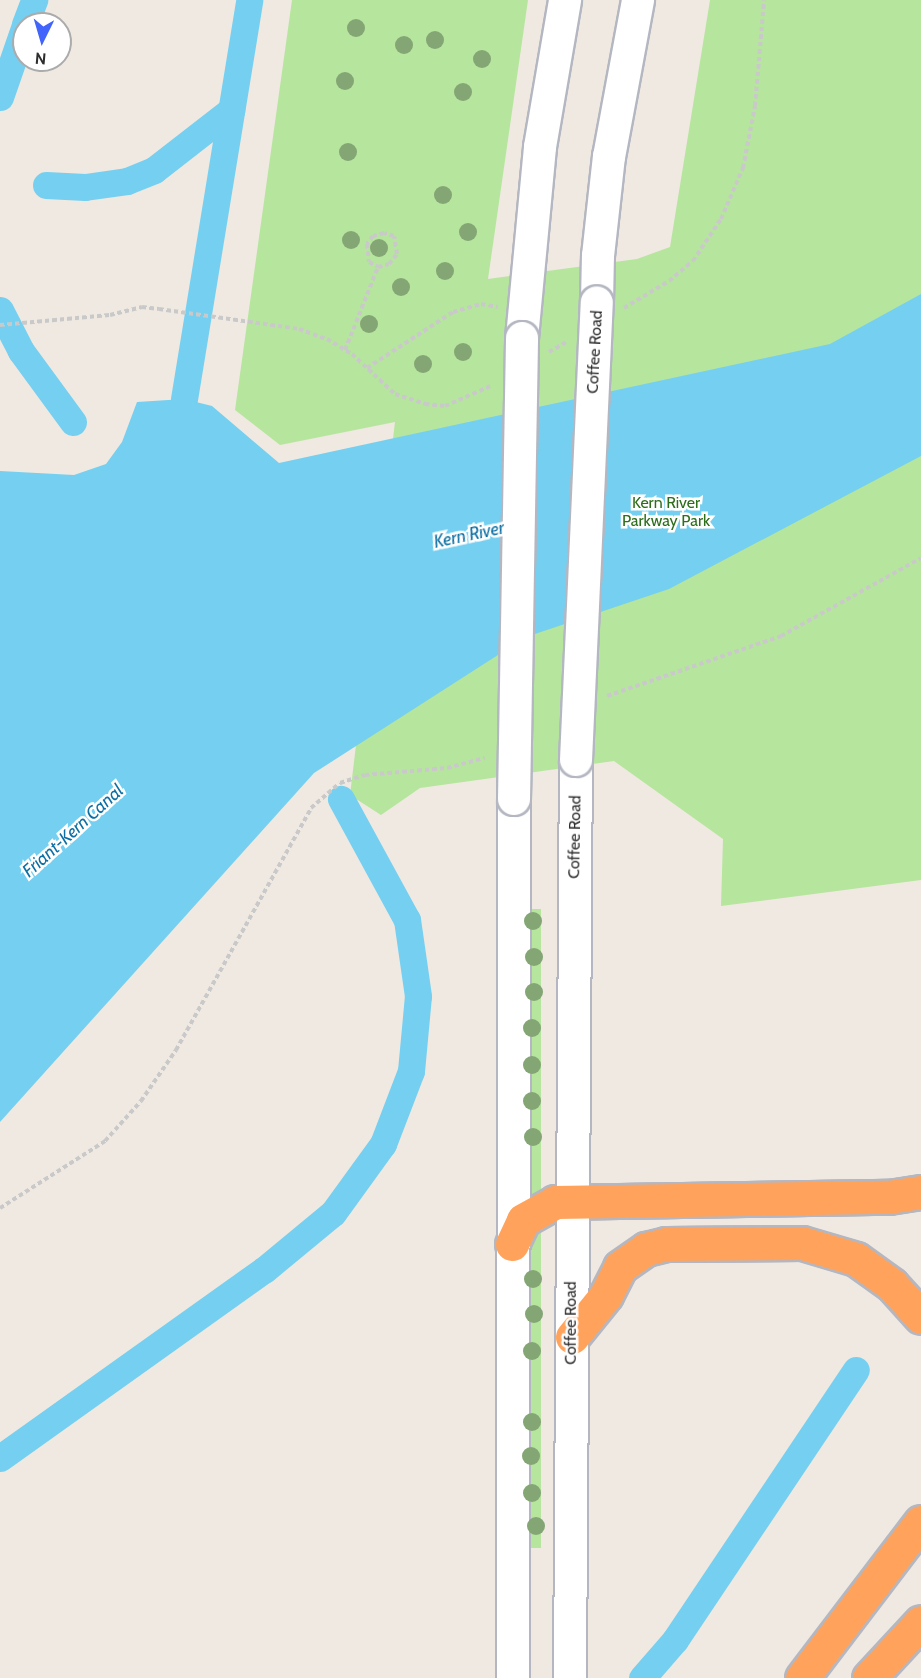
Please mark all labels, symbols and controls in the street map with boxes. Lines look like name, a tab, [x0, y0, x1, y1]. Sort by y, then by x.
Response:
north arrow	[12, 12, 72, 72]
text: N	[34, 48, 47, 68]
street label: Coffee Road	[583, 310, 607, 394]
park label: Kern River Parkway Park	[622, 493, 710, 531]
water label: Kern River	[432, 517, 506, 553]
water label: Friant-Kern Canal	[18, 780, 128, 882]
street label: Coffee Road	[565, 795, 585, 879]
street label: Coffee Road	[561, 1281, 581, 1365]

